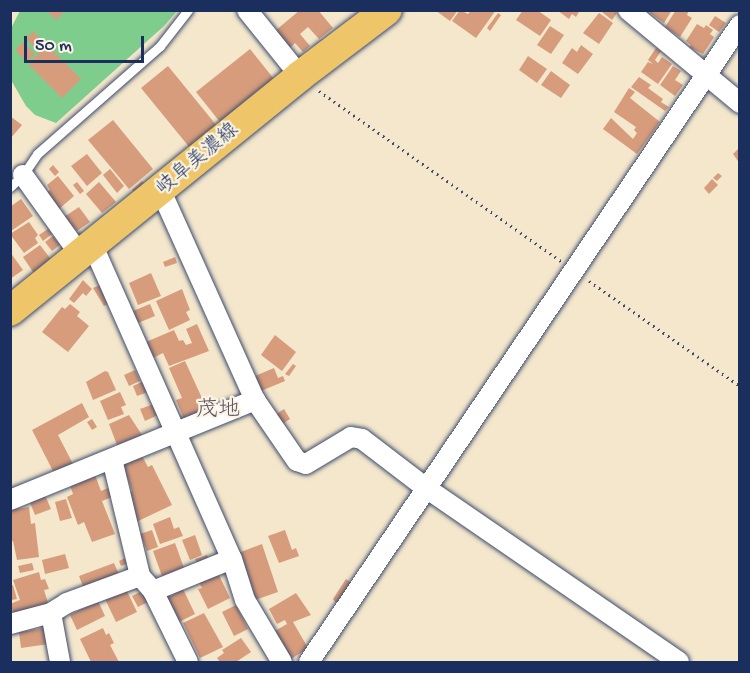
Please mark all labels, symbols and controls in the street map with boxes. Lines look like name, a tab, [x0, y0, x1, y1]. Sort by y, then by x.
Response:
scale bar	[27, 24, 147, 62]
text: 50 m	[35, 36, 72, 57]
street label: 岐阜美濃線	[152, 119, 244, 201]
district label: 茂地	[196, 399, 240, 425]

